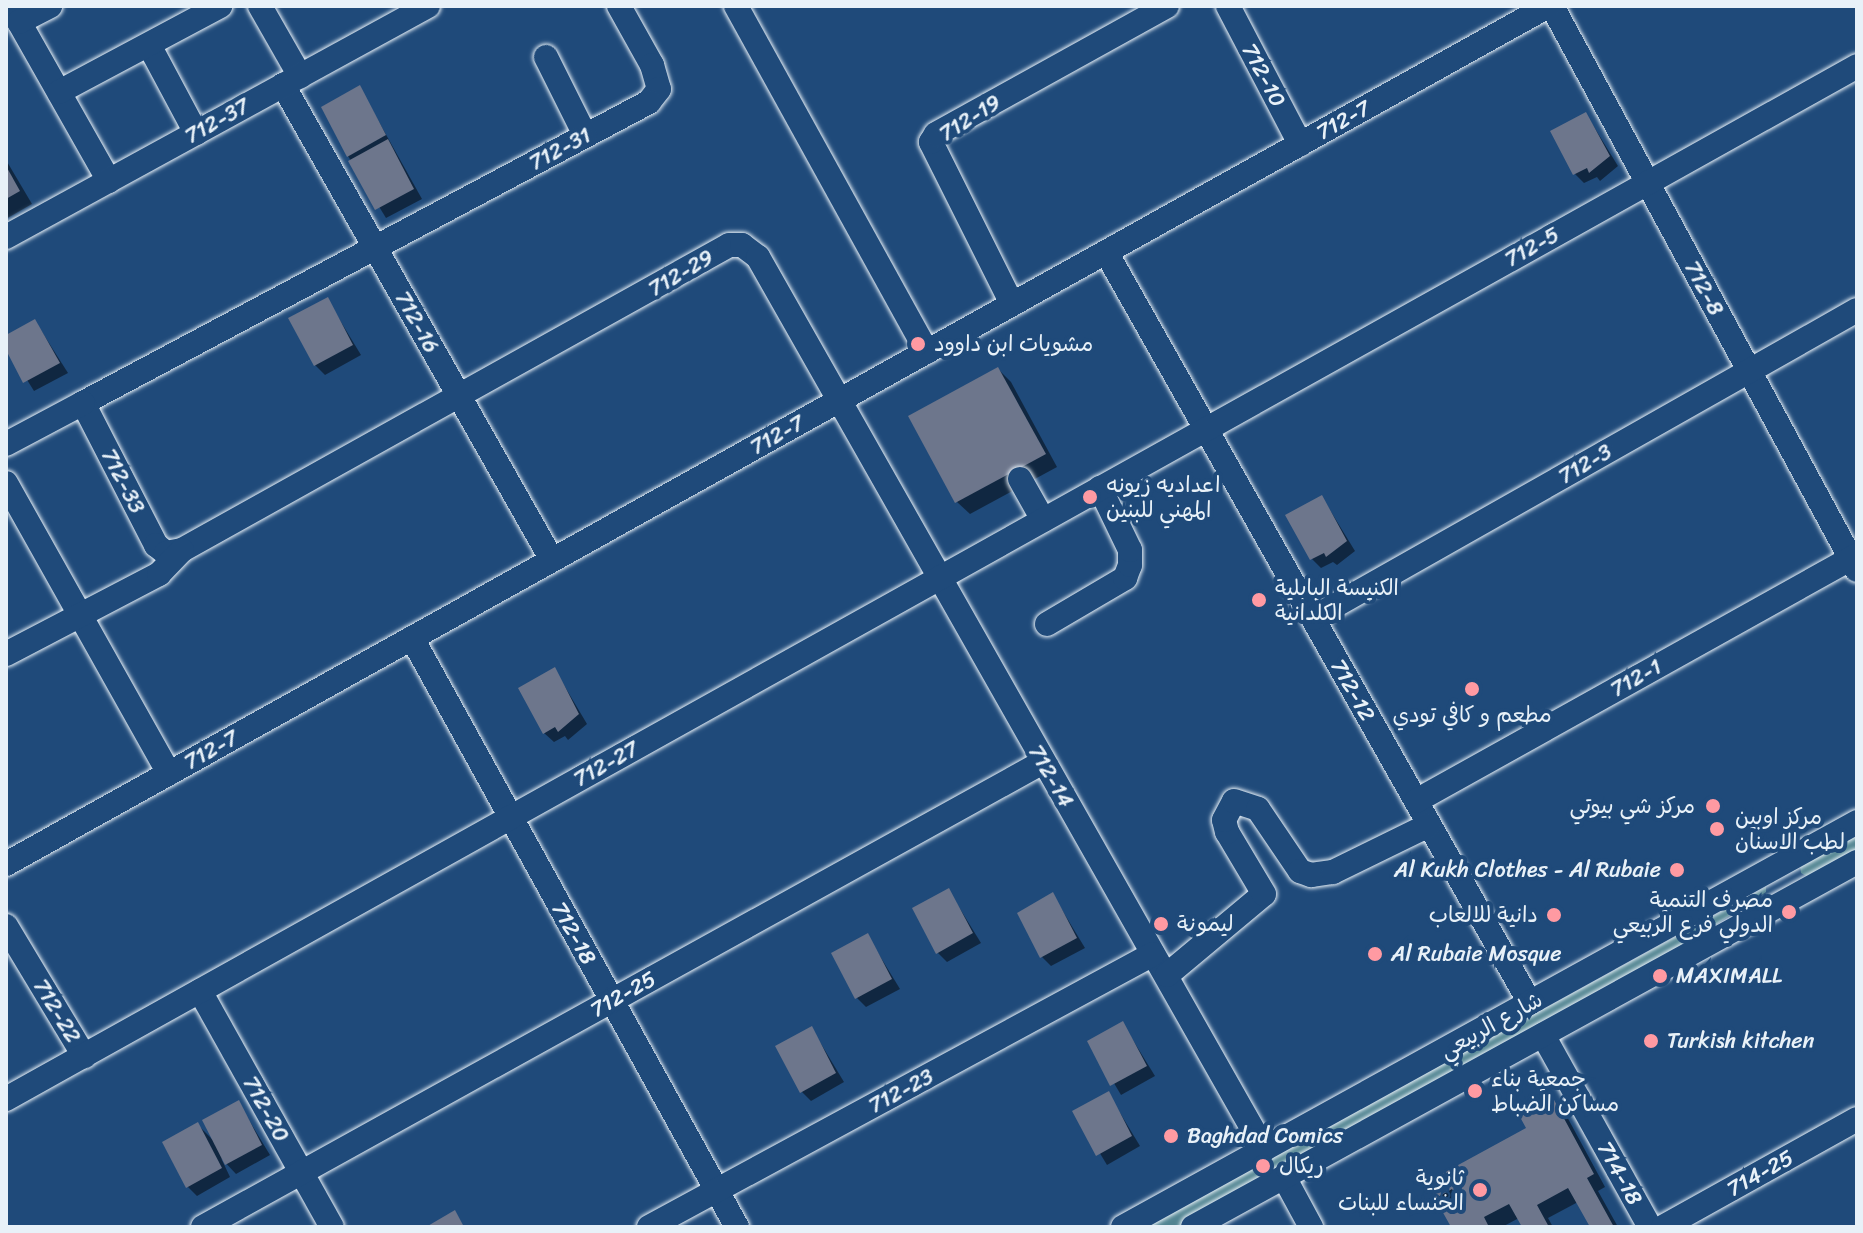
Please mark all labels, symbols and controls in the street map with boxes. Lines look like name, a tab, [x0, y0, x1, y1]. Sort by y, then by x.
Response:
street label: 712-10	[1236, 39, 1292, 111]
street label: 712-19	[934, 89, 1006, 147]
street label: 712-37	[180, 93, 254, 149]
street label: 712-7	[1311, 95, 1375, 145]
street label: 712-31	[524, 122, 596, 176]
street label: 712-5	[1500, 221, 1564, 273]
street label: 712-29	[644, 244, 718, 302]
street label: 712-8	[1679, 256, 1729, 320]
street label: 712-16	[389, 286, 445, 358]
place label: مشويات ابن داوود	[934, 331, 1093, 357]
marker: مشويات ابن داوود	[909, 335, 927, 353]
street label: 712-7	[745, 410, 809, 460]
street label: 712-3	[1554, 438, 1616, 490]
street label: 712-33	[96, 444, 150, 518]
place label: اعداديه زيونه المهني للبنين	[1106, 471, 1220, 522]
marker: اعداديه زيونه المهني للبنين	[1081, 488, 1099, 506]
place label: الكنيسة البابلية الكلدانية	[1275, 574, 1399, 626]
marker: الكنيسة البابلية الكلدانية	[1250, 591, 1268, 609]
street label: 712-1	[1606, 653, 1666, 703]
street label: 712-12	[1325, 654, 1381, 726]
marker: مطعم و كافي تودي	[1463, 680, 1481, 698]
place label: مطعم و كافي تودي	[1392, 702, 1552, 728]
street label: 712-7	[179, 725, 243, 775]
street label: 712-27	[569, 735, 643, 793]
street label: 712-14	[1023, 740, 1079, 812]
place label: مركز شي بيوتي	[1569, 793, 1695, 819]
marker: مركز شي بيوتي	[1702, 795, 1724, 817]
place label: مركز اوبين لطب الاسنان	[1735, 803, 1845, 854]
marker: مركز اوبين لطب الاسنان	[1706, 818, 1728, 840]
place label: Al Kukh Clothes - Al Rubaie	[1393, 857, 1661, 883]
marker: Al Kukh Clothes - Al Rubaie	[1668, 861, 1686, 879]
place label: مصرف التنمية الدولي فرع الربيعي	[1613, 886, 1773, 938]
street label: 712-18	[546, 897, 602, 969]
place label: دانية للالعاب	[1429, 902, 1538, 928]
marker: مصرف التنمية الدولي فرع الربيعي	[1780, 903, 1798, 921]
marker: دانية للالعاب	[1545, 906, 1563, 924]
place label: ليمونة	[1177, 911, 1234, 937]
marker: ليمونة	[1152, 915, 1170, 933]
place label: Al Rubaie Mosque	[1391, 941, 1561, 967]
marker: Al Rubaie Mosque	[1366, 945, 1384, 963]
place label: MAXIMALL	[1676, 963, 1782, 989]
street label: 712-25	[586, 965, 660, 1023]
marker: MAXIMALL	[1651, 967, 1669, 985]
street label: 712-22	[28, 974, 86, 1048]
street label: شارع الربيعي	[1435, 986, 1547, 1064]
place label: Turkish kitchen	[1667, 1028, 1815, 1054]
marker: Turkish kitchen	[1642, 1032, 1660, 1050]
street label: 712-23	[864, 1063, 938, 1119]
place label: جمعية بناء مساكن الضباط	[1491, 1065, 1619, 1116]
street label: 712-20	[237, 1071, 295, 1147]
marker: جمعية بناء مساكن الضباط	[1466, 1082, 1484, 1100]
place label: Baghdad Comics	[1187, 1123, 1342, 1149]
marker: Baghdad Comics	[1162, 1127, 1180, 1145]
street label: 714-18	[1592, 1137, 1648, 1209]
street label: 714-25	[1722, 1144, 1798, 1202]
place label: ريكال	[1279, 1153, 1324, 1179]
marker: ريكال	[1254, 1157, 1272, 1175]
place label: ثانوية الخنساء للبنات	[1338, 1164, 1464, 1216]
marker: ثانوية الخنساء للبنات	[1471, 1181, 1489, 1199]

